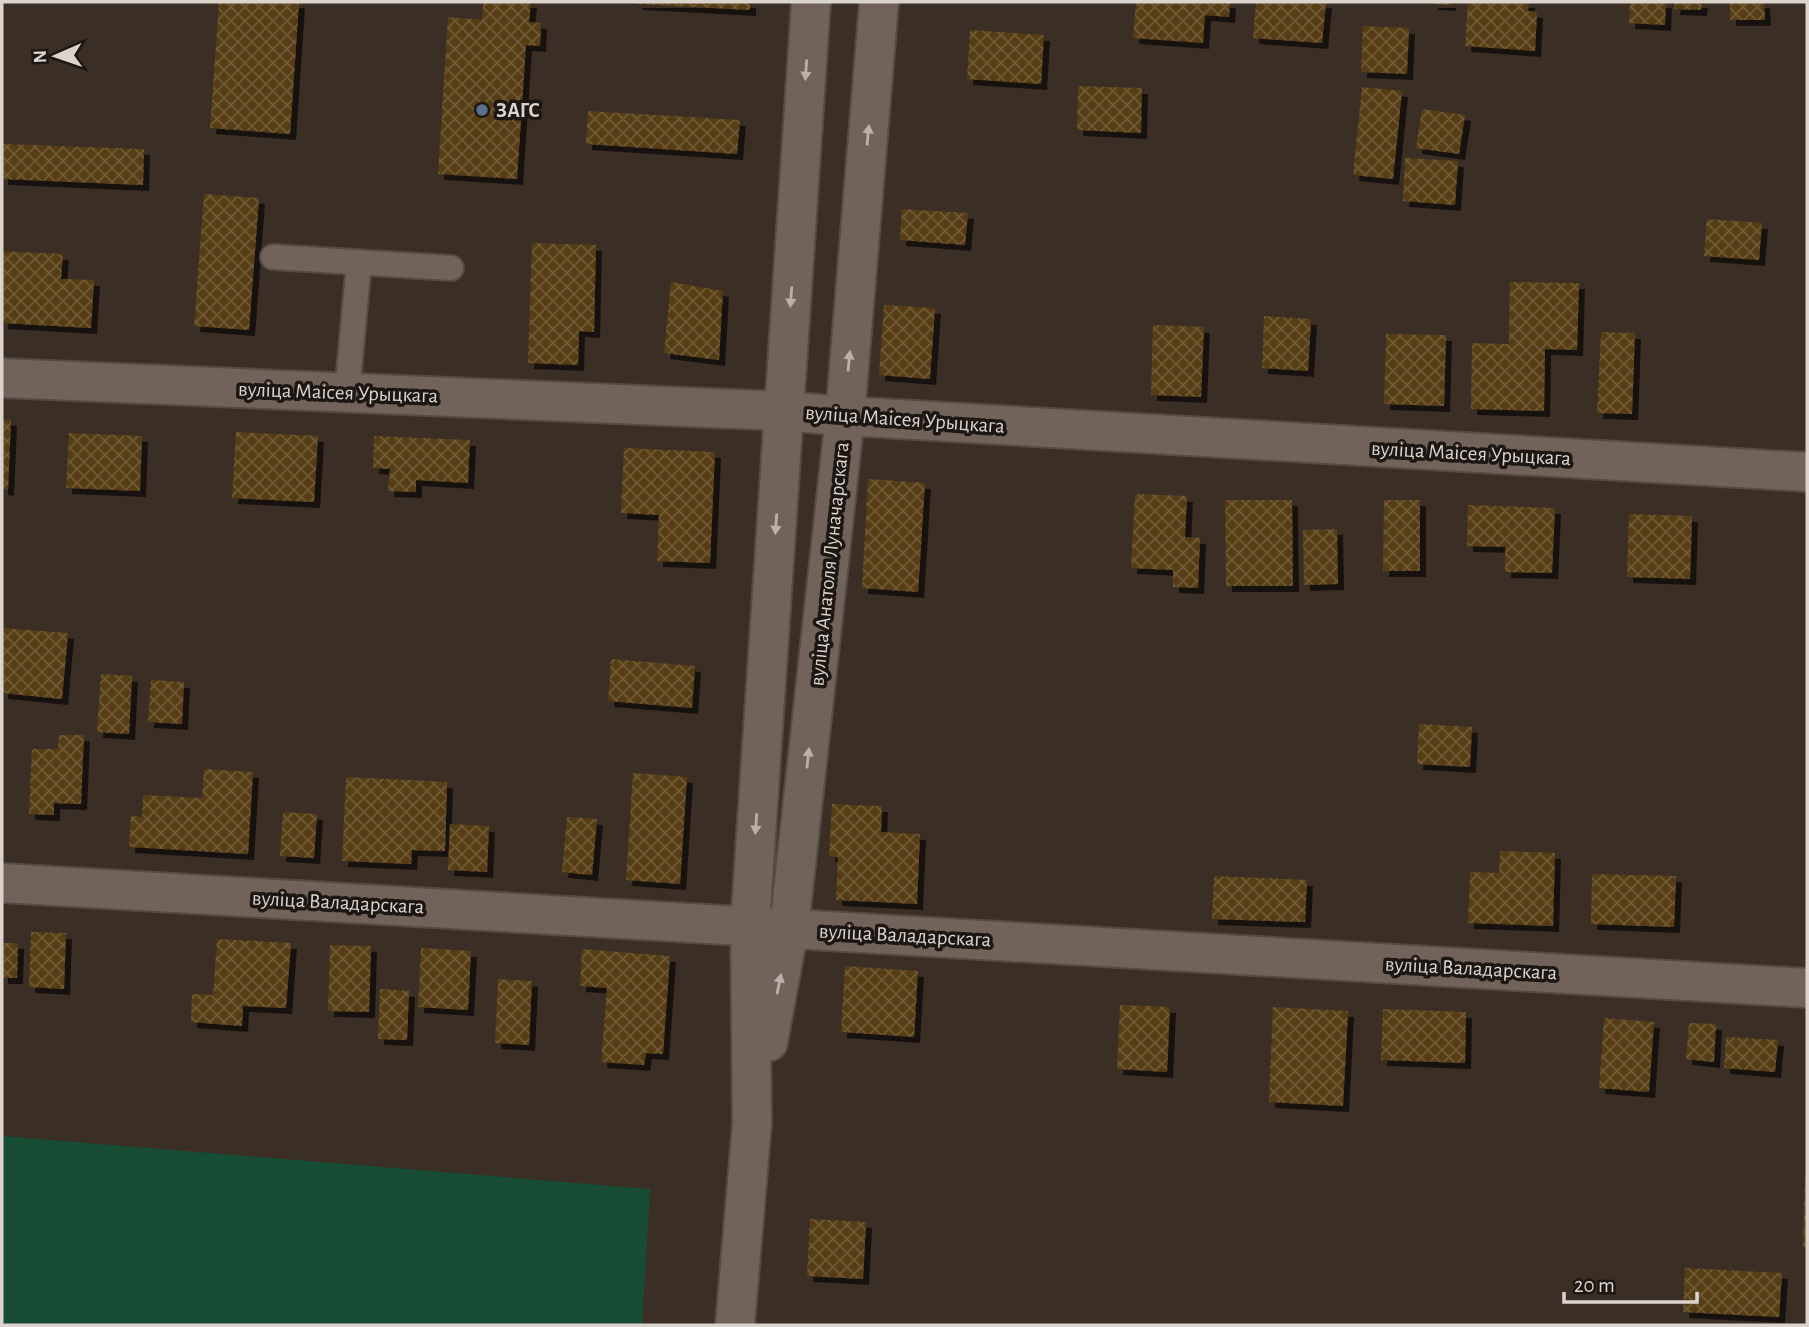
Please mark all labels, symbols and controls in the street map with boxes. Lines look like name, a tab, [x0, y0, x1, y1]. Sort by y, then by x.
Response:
north arrow	[21, 21, 91, 91]
text: N	[31, 50, 50, 63]
one-way arrow	[800, 59, 811, 81]
place label: ЗАГС	[496, 100, 540, 121]
marker: ЗАГС	[474, 102, 490, 118]
one-way arrow	[863, 123, 874, 145]
one-way arrow	[785, 286, 796, 308]
one-way arrow	[844, 350, 855, 372]
street label: вуліца Маісея Урыцкага	[238, 379, 439, 407]
street label: вуліца Маісея Урыцкага	[804, 402, 1006, 437]
street label: вуліца Маісея Урыцкага	[1370, 438, 1572, 469]
street label: вуліца Анатоля Луначарскага	[806, 441, 853, 687]
one-way arrow	[770, 513, 781, 535]
one-way arrow	[802, 747, 813, 769]
one-way arrow	[751, 813, 762, 835]
street label: вуліца Валадарскага	[251, 887, 425, 918]
street label: вуліца Валадарскага	[818, 920, 992, 951]
street label: вуліца Валадарскага	[1384, 953, 1558, 984]
one-way arrow	[774, 973, 785, 995]
scale bar	[1564, 1260, 1697, 1304]
text: 20 m	[1574, 1275, 1615, 1296]

